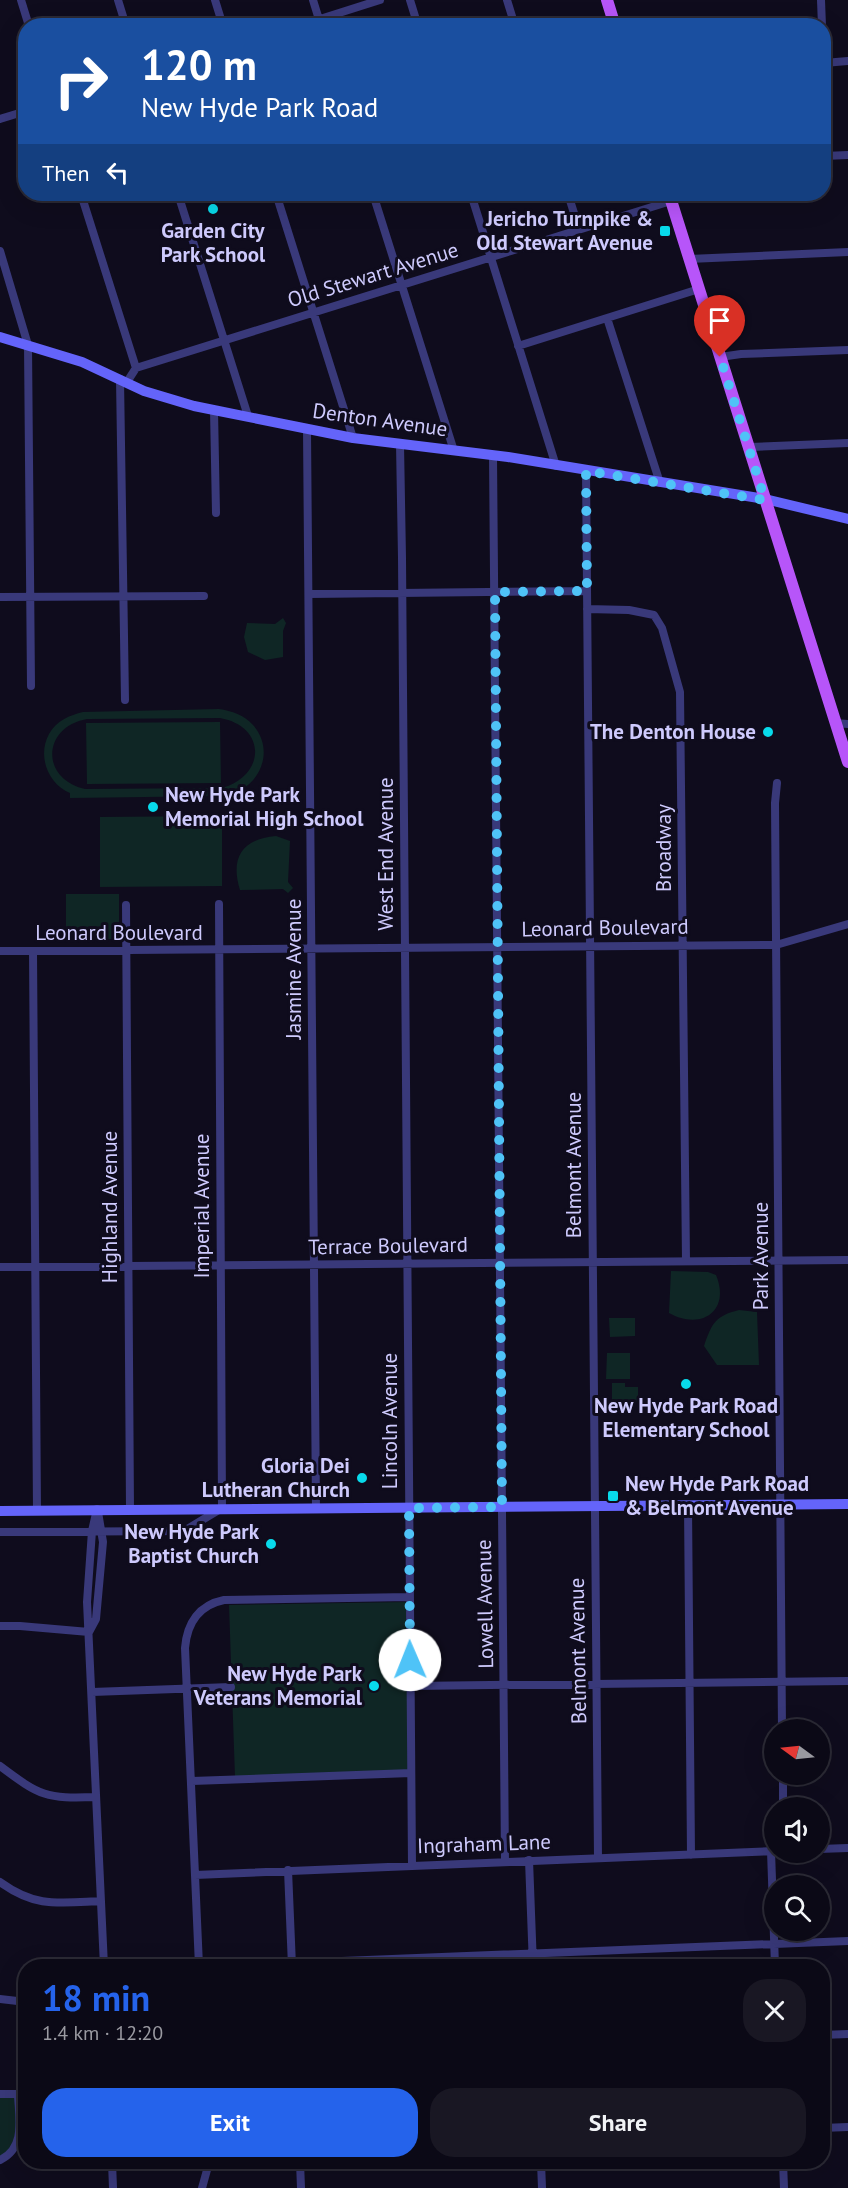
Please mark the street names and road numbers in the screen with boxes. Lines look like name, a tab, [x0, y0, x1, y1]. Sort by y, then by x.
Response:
street label: Old Stewart Avenue	[284, 236, 462, 313]
street label: Denton Avenue	[311, 397, 449, 442]
street label: West End Avenue	[372, 777, 399, 931]
street label: Broadway	[650, 804, 677, 892]
street label: Jasmine Avenue	[280, 899, 307, 1040]
street label: Leonard Boulevard	[521, 913, 689, 942]
street label: Leonard Boulevard	[35, 919, 203, 946]
street label: Belmont Avenue	[560, 1092, 587, 1238]
street label: Highland Avenue	[96, 1131, 123, 1283]
street label: Imperial Avenue	[188, 1133, 215, 1279]
street label: Park Avenue	[747, 1202, 774, 1310]
street label: Terrace Boulevard	[308, 1231, 468, 1260]
street label: Lincoln Avenue	[376, 1353, 403, 1489]
street label: Lowell Avenue	[470, 1539, 499, 1669]
street label: Belmont Avenue	[563, 1578, 592, 1724]
street label: Ingraham Lane	[417, 1828, 551, 1859]

